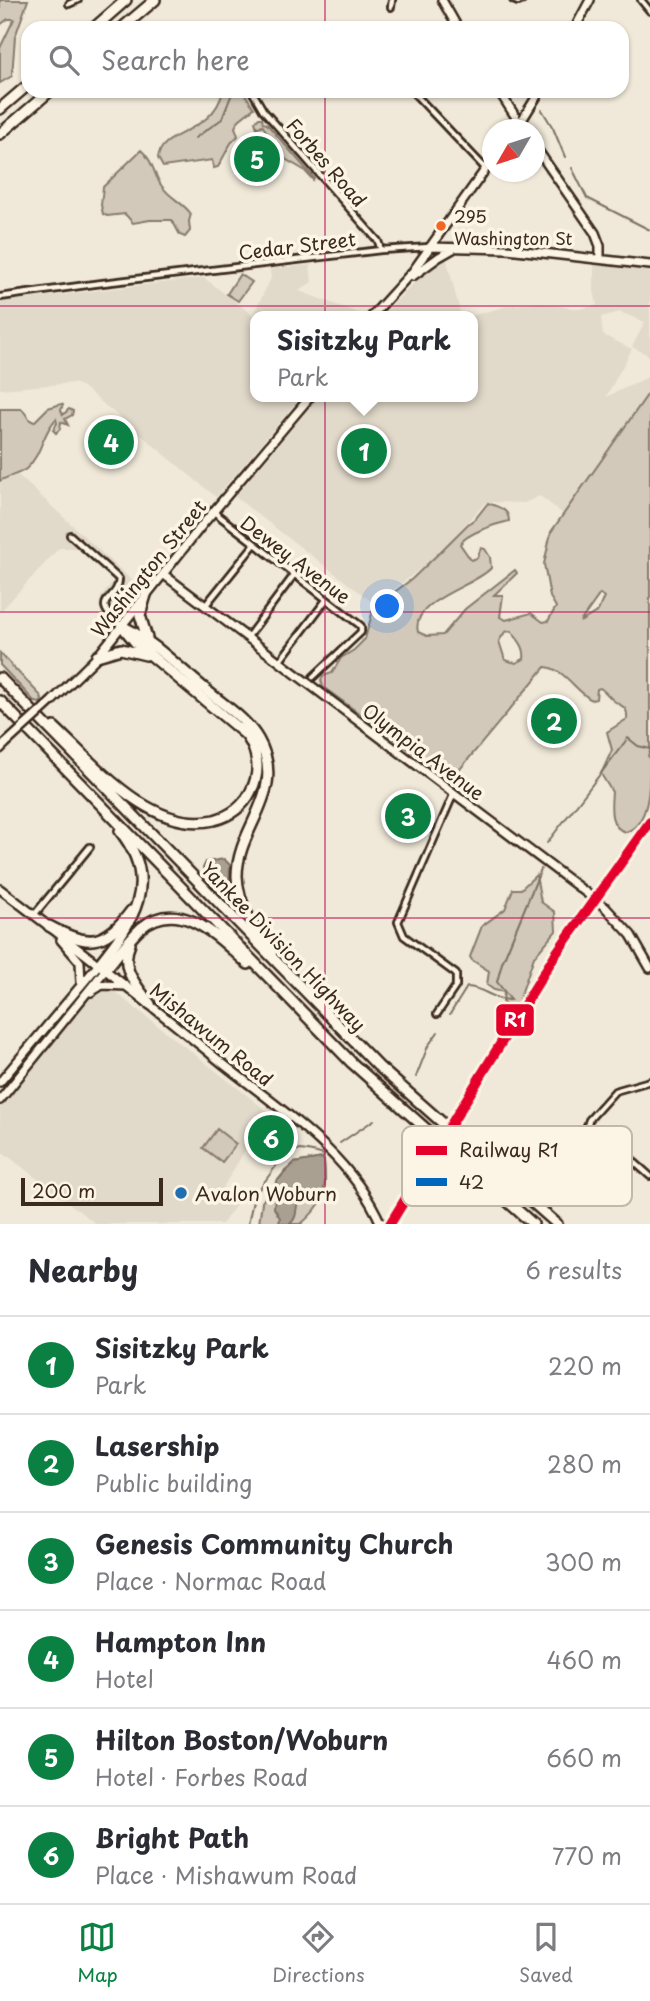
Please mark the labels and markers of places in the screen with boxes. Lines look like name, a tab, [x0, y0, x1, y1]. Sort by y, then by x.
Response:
pin: 5	[234, 133, 280, 185]
place label: 295 Washington St	[454, 203, 572, 251]
marker: 295 Washington St	[434, 219, 448, 233]
pin: 4	[88, 416, 134, 468]
pin: 1	[341, 425, 387, 477]
pin: 2	[531, 695, 577, 747]
pin: 3	[385, 790, 431, 842]
pin: 6	[248, 1112, 294, 1164]
place label: Avalon Woburn	[195, 1179, 337, 1207]
marker: Avalon Woburn	[173, 1185, 189, 1201]

